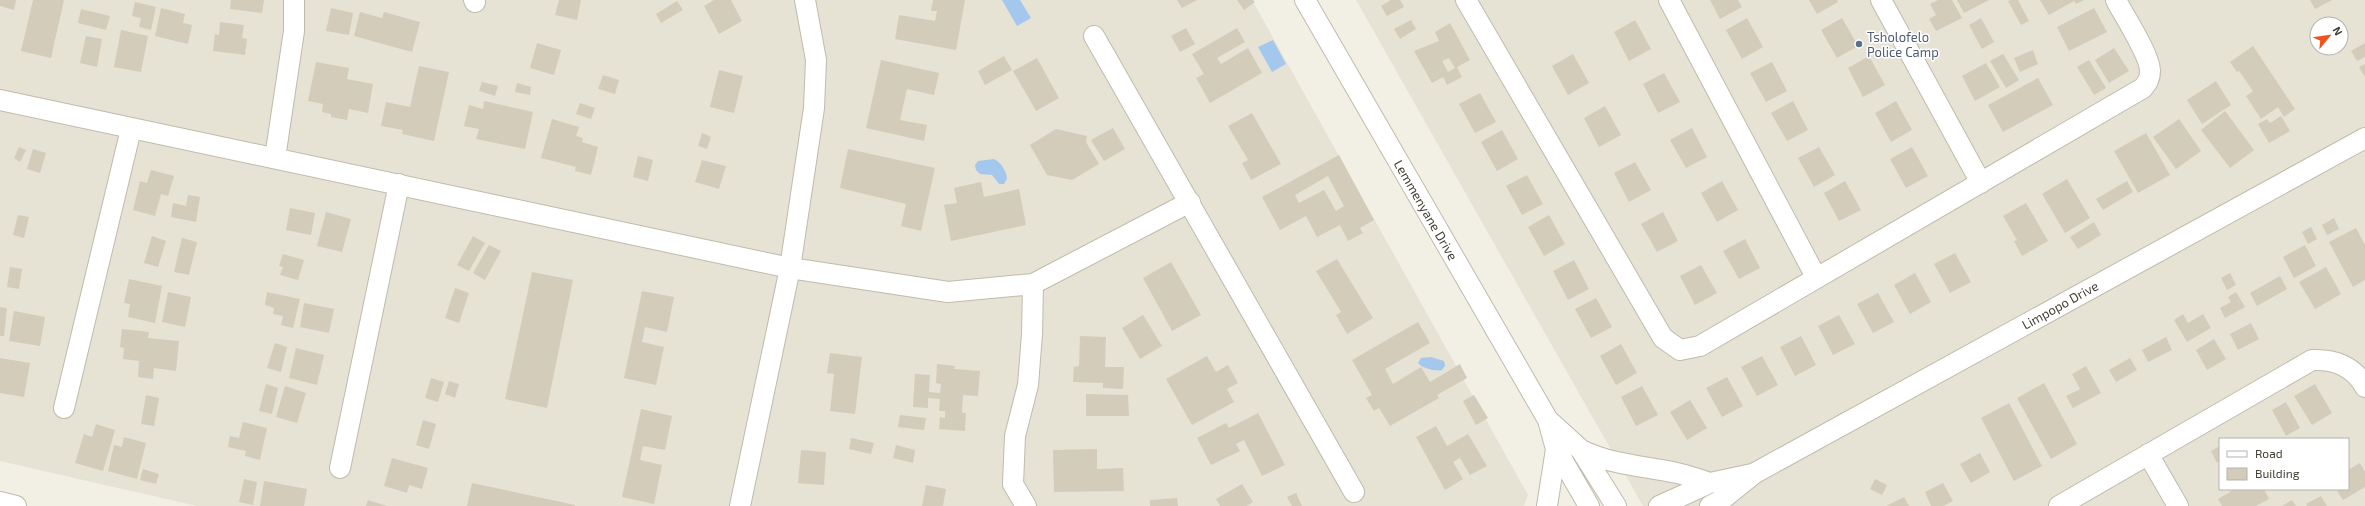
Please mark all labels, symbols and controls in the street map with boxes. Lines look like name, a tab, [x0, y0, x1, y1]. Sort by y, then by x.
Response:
north arrow	[2309, 16, 2349, 56]
text: N	[2331, 24, 2346, 38]
place label: Tsholofelo Police Camp	[1867, 29, 1939, 60]
marker: Tsholofelo Police Camp	[1854, 39, 1864, 49]
street label: Lemmenyane Drive	[1391, 157, 1461, 263]
street label: Limpopo Drive	[2019, 277, 2101, 333]
legend	[2219, 438, 2349, 490]
text: Road	[2255, 446, 2283, 460]
text: Building	[2255, 466, 2300, 480]

